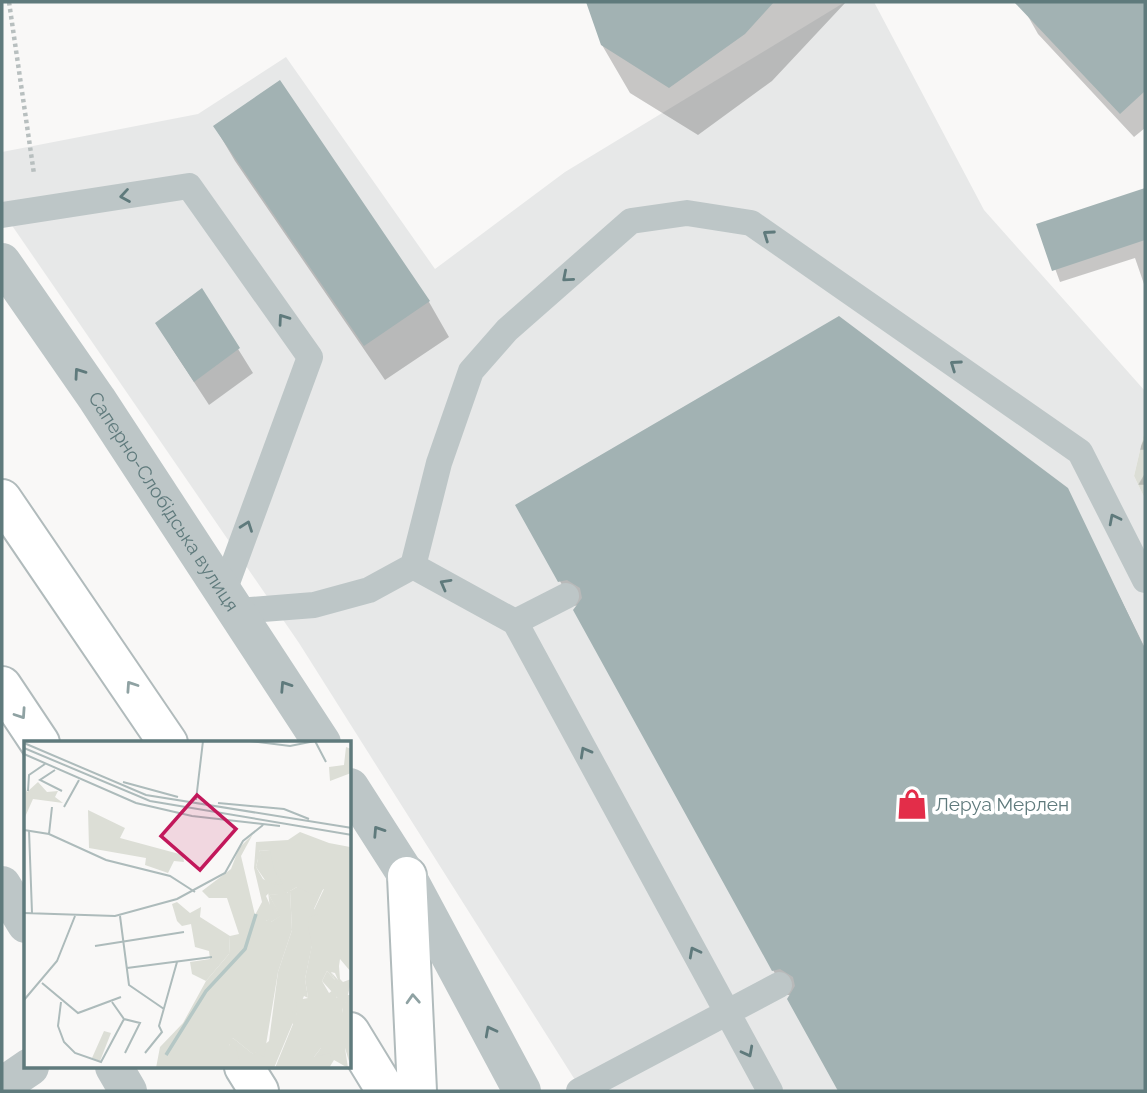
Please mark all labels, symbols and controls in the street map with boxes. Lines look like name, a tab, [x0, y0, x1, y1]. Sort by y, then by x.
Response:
one-way arrow	[119, 188, 131, 203]
one-way arrow	[763, 231, 776, 243]
one-way arrow	[562, 269, 575, 281]
one-way arrow	[279, 314, 292, 327]
one-way arrow	[950, 361, 963, 373]
one-way arrow	[75, 368, 87, 381]
street label: Саперно-Слобідська вулиця	[84, 387, 244, 615]
one-way arrow	[1109, 514, 1122, 526]
one-way arrow	[239, 521, 253, 533]
one-way arrow	[440, 579, 452, 592]
one-way arrow	[281, 680, 294, 693]
one-way arrow	[127, 681, 139, 694]
one-way arrow	[13, 707, 26, 720]
inset map	[24, 741, 352, 1068]
one-way arrow	[580, 747, 593, 759]
shop icon: Леруа Мерлен	[895, 787, 929, 821]
place label: Леруа Мерлен	[935, 793, 1069, 815]
one-way arrow	[374, 826, 387, 839]
one-way arrow	[689, 947, 702, 959]
one-way arrow	[405, 993, 420, 1004]
one-way arrow	[485, 1026, 498, 1038]
one-way arrow	[740, 1044, 753, 1057]

